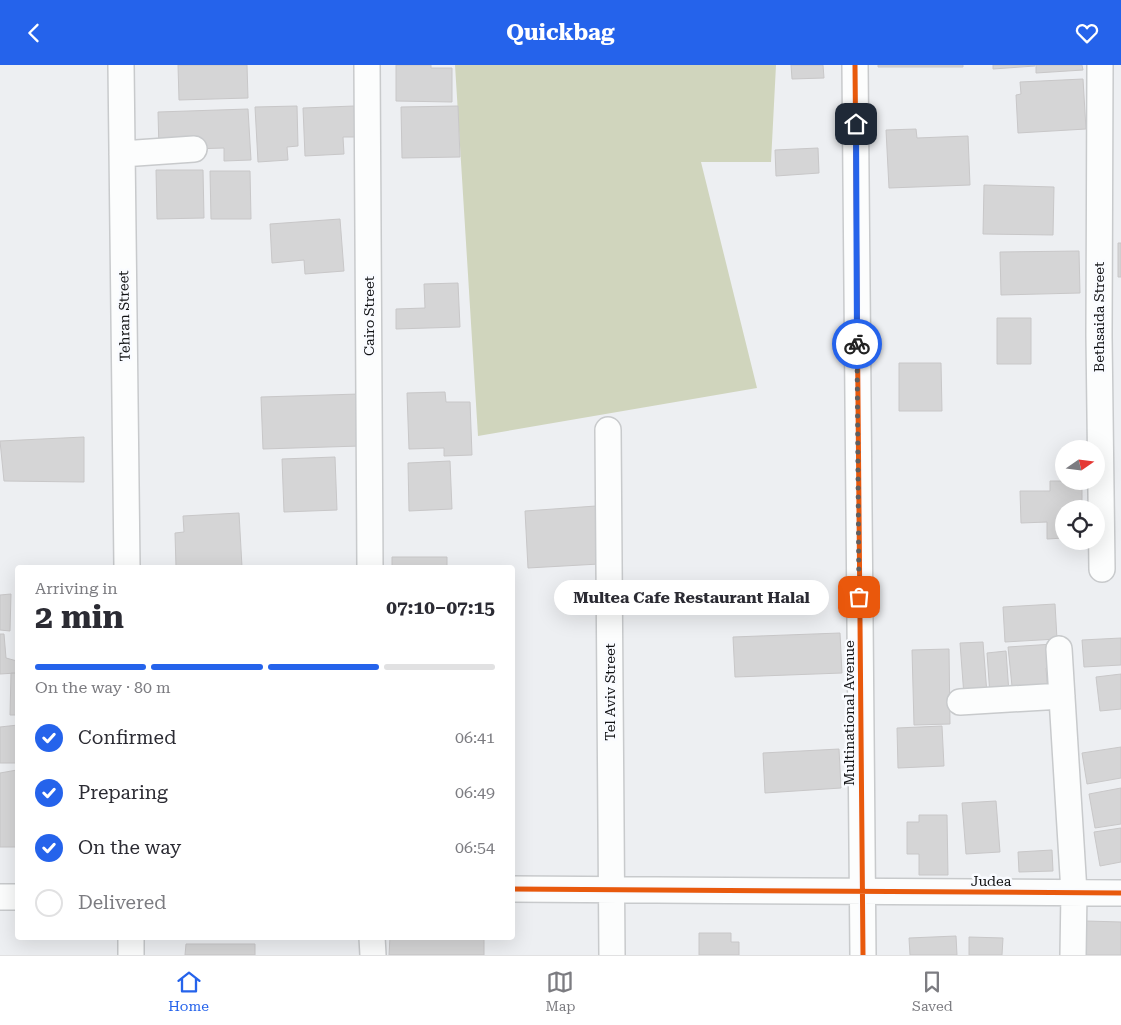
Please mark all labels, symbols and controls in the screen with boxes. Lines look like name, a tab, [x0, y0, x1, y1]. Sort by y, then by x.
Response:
icon: back	[20, 19, 48, 47]
icon: heart	[1073, 19, 1101, 47]
text: Quickbag	[506, 20, 615, 45]
pin	[835, 103, 877, 145]
icon: home	[842, 110, 870, 138]
street label: Bethsaida Street	[1091, 262, 1107, 372]
street label: Tehran Street	[115, 270, 133, 362]
street label: Cairo Street	[361, 276, 377, 356]
courier	[832, 319, 882, 369]
icon: bike	[843, 330, 871, 358]
north arrow	[1055, 440, 1105, 490]
map controls	[1055, 440, 1105, 550]
button: locate	[1055, 500, 1105, 550]
pin	[838, 576, 880, 618]
text: Arriving in	[35, 579, 118, 598]
callout: Multea Cafe Restaurant Halal	[554, 579, 829, 615]
icon: bag	[845, 583, 873, 611]
text: Multea Cafe Restaurant Halal	[573, 588, 810, 607]
text: 07:10–07:15	[386, 596, 495, 619]
text: 2 min	[35, 598, 124, 636]
street label: Multinational Avenue	[841, 640, 857, 786]
street label: Tel Aviv Street	[602, 643, 618, 741]
text: On the way · 80 m	[35, 678, 171, 697]
icon: check	[35, 724, 63, 752]
text: Confirmed	[78, 726, 176, 749]
text: 06:41	[455, 728, 495, 747]
icon: check	[35, 779, 63, 807]
text: Preparing	[78, 781, 168, 804]
text: 06:49	[455, 783, 495, 802]
icon: check	[35, 834, 63, 862]
text: On the way	[78, 836, 181, 859]
text: 06:54	[455, 838, 495, 857]
street label: Judea	[971, 873, 1012, 889]
text: Delivered	[78, 891, 166, 914]
tab: Home	[168, 968, 209, 1014]
tab: Map	[546, 968, 575, 1014]
tab: Saved	[912, 968, 953, 1014]

